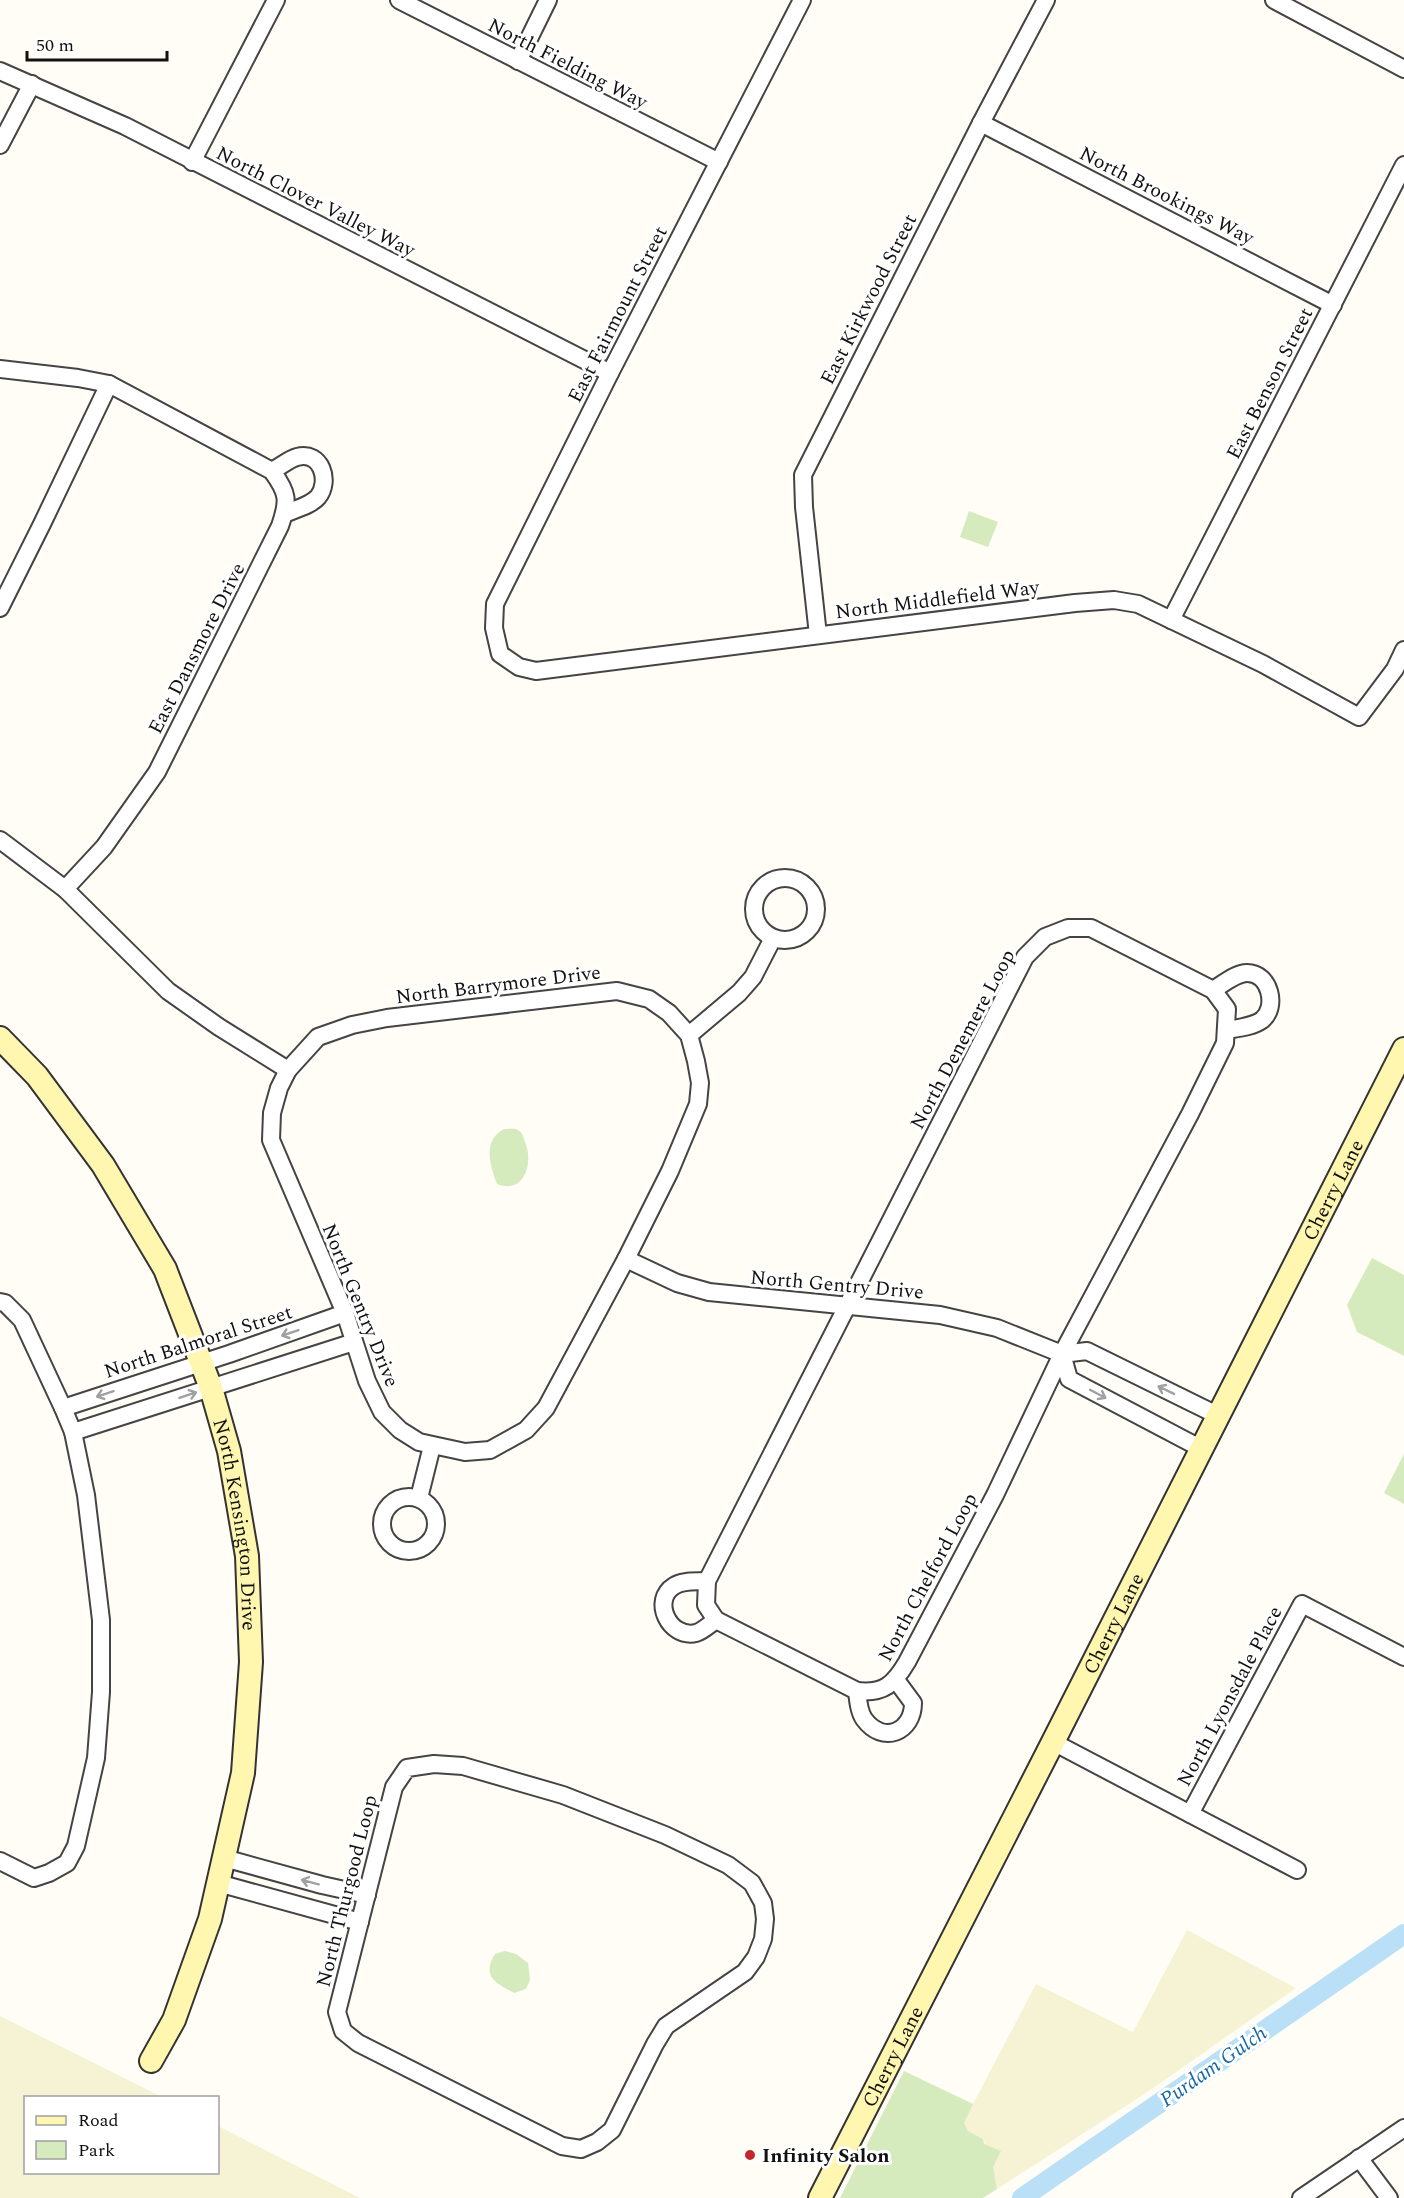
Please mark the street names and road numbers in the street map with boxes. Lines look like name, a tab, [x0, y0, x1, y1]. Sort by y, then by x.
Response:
street label: North Fielding Way	[482, 11, 654, 118]
street label: North Clover Valley Way	[211, 139, 422, 266]
street label: North Brookings Way	[1074, 139, 1260, 254]
street label: East Kirkwood Street	[813, 209, 925, 390]
street label: East Fairmount Street	[560, 221, 675, 408]
street label: East Benson Street	[1219, 302, 1321, 464]
street label: East Dansmore Drive	[141, 558, 253, 739]
street label: North Middlefield Way	[833, 572, 1042, 627]
street label: North Denemere Loop	[903, 944, 1023, 1135]
street label: North Barrymore Drive	[394, 958, 602, 1012]
street label: Cherry Lane	[1295, 1134, 1372, 1246]
street label: North Gentry Drive	[314, 1219, 407, 1392]
street label: North Gentry Drive	[749, 1262, 925, 1308]
street label: North Balmoral Street	[100, 1297, 296, 1387]
street label: North Kensington Drive	[204, 1415, 264, 1631]
street label: North Chelford Loop	[871, 1488, 985, 1667]
street label: Cherry Lane	[1076, 1568, 1152, 1680]
street label: North Lyonsdale Place	[1170, 1601, 1290, 1792]
street label: North Thurgood Loop	[309, 1792, 385, 1990]
street label: Cherry Lane	[855, 2001, 932, 2113]

